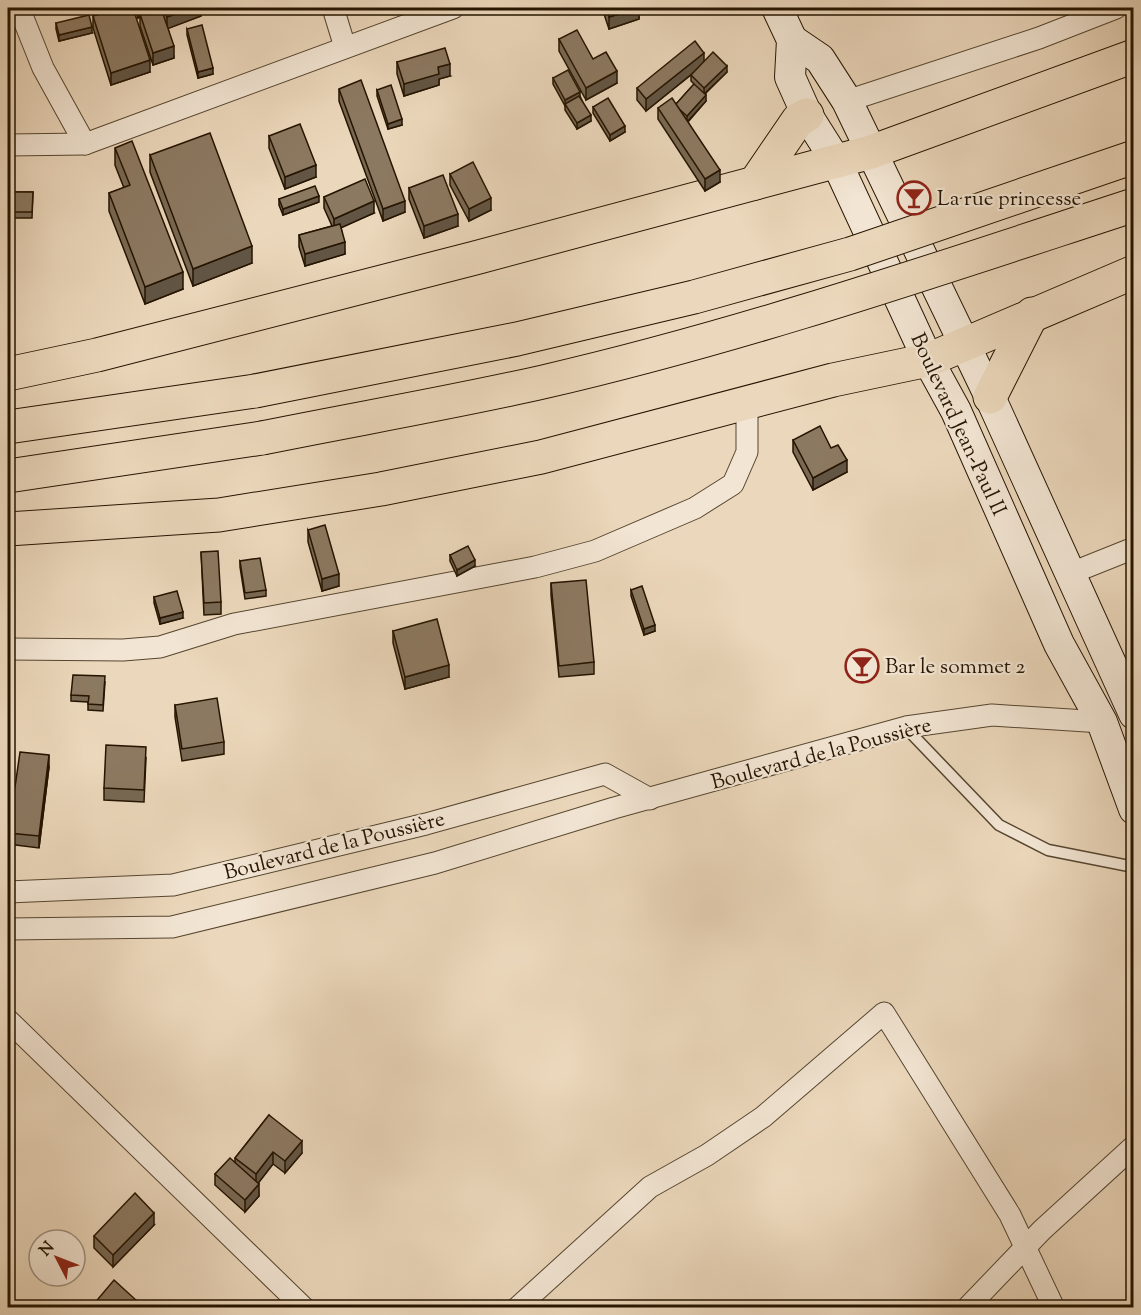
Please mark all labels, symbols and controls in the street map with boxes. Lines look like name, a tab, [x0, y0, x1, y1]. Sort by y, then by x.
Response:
bar icon: La rue princesse	[896, 180, 932, 216]
place label: La rue princesse	[937, 185, 1081, 215]
street label: Boulevard Jean-Paul II	[902, 329, 1013, 521]
bar icon: Bar le sommet 2	[844, 648, 880, 684]
place label: Bar le sommet 2	[885, 653, 1025, 683]
street label: Boulevard de la Poussière	[708, 711, 935, 799]
street label: Boulevard de la Poussière	[221, 805, 448, 889]
north arrow	[27, 1228, 87, 1288]
text: N	[35, 1237, 61, 1262]

